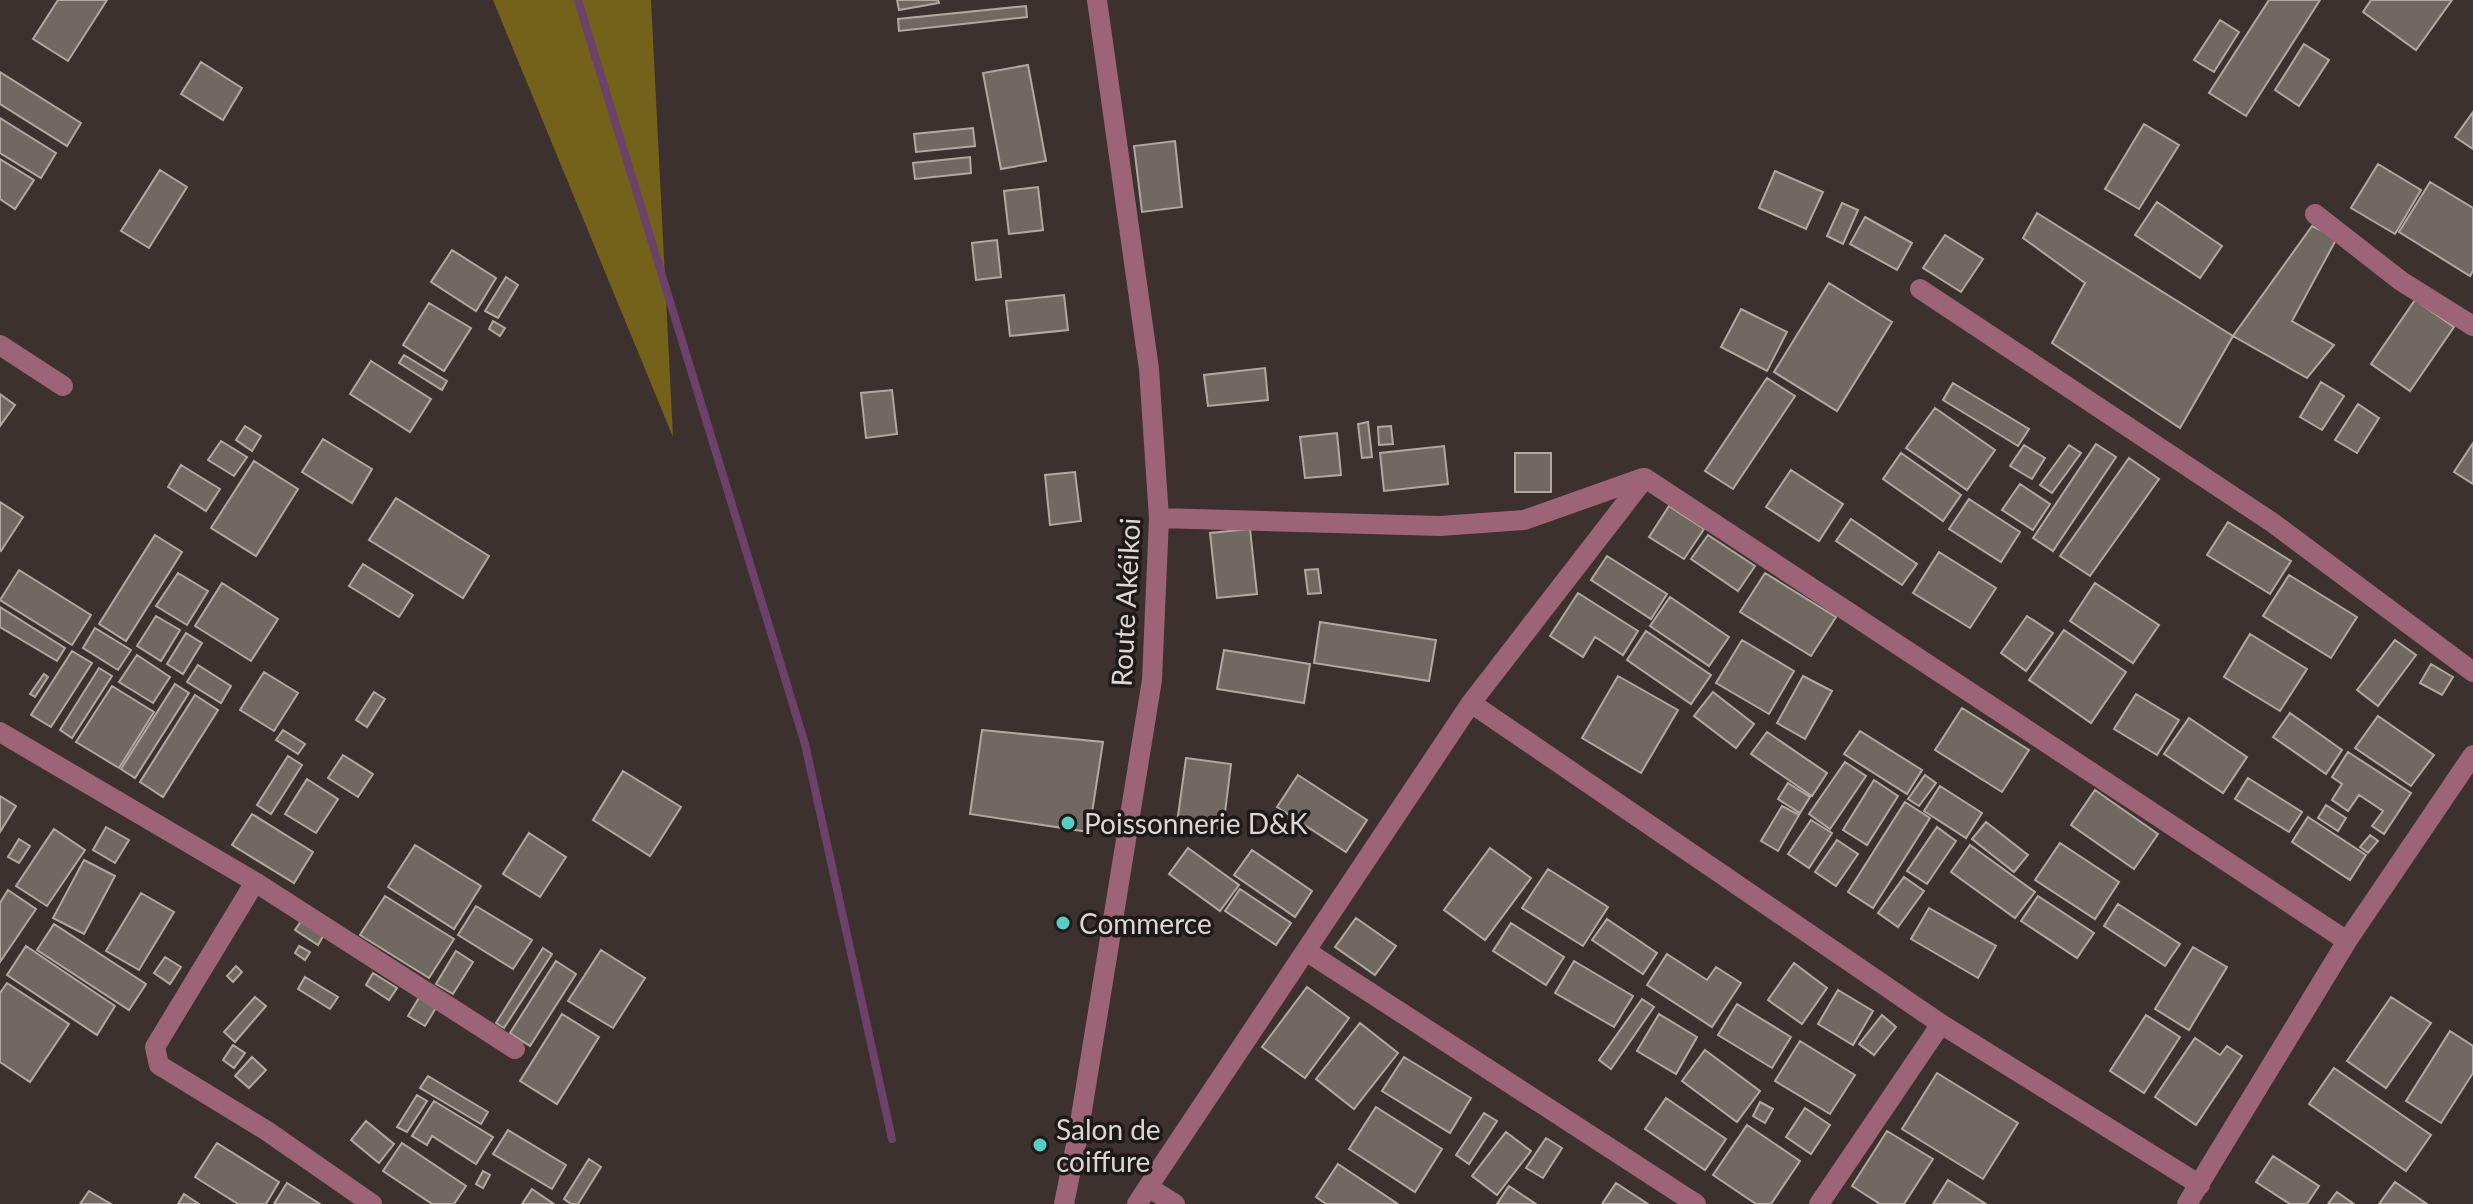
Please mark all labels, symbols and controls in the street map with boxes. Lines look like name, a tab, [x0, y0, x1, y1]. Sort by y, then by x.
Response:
street label: Route Akéikoi	[1104, 517, 1146, 687]
place label: Poissonnerie D&K	[1084, 806, 1308, 840]
marker: Poissonnerie D&K	[1059, 814, 1077, 832]
place label: Commerce	[1079, 906, 1212, 940]
marker: Commerce	[1054, 914, 1072, 932]
place label: Salon de coiffure	[1056, 1112, 1161, 1178]
marker: Salon de coiffure	[1031, 1136, 1049, 1154]

